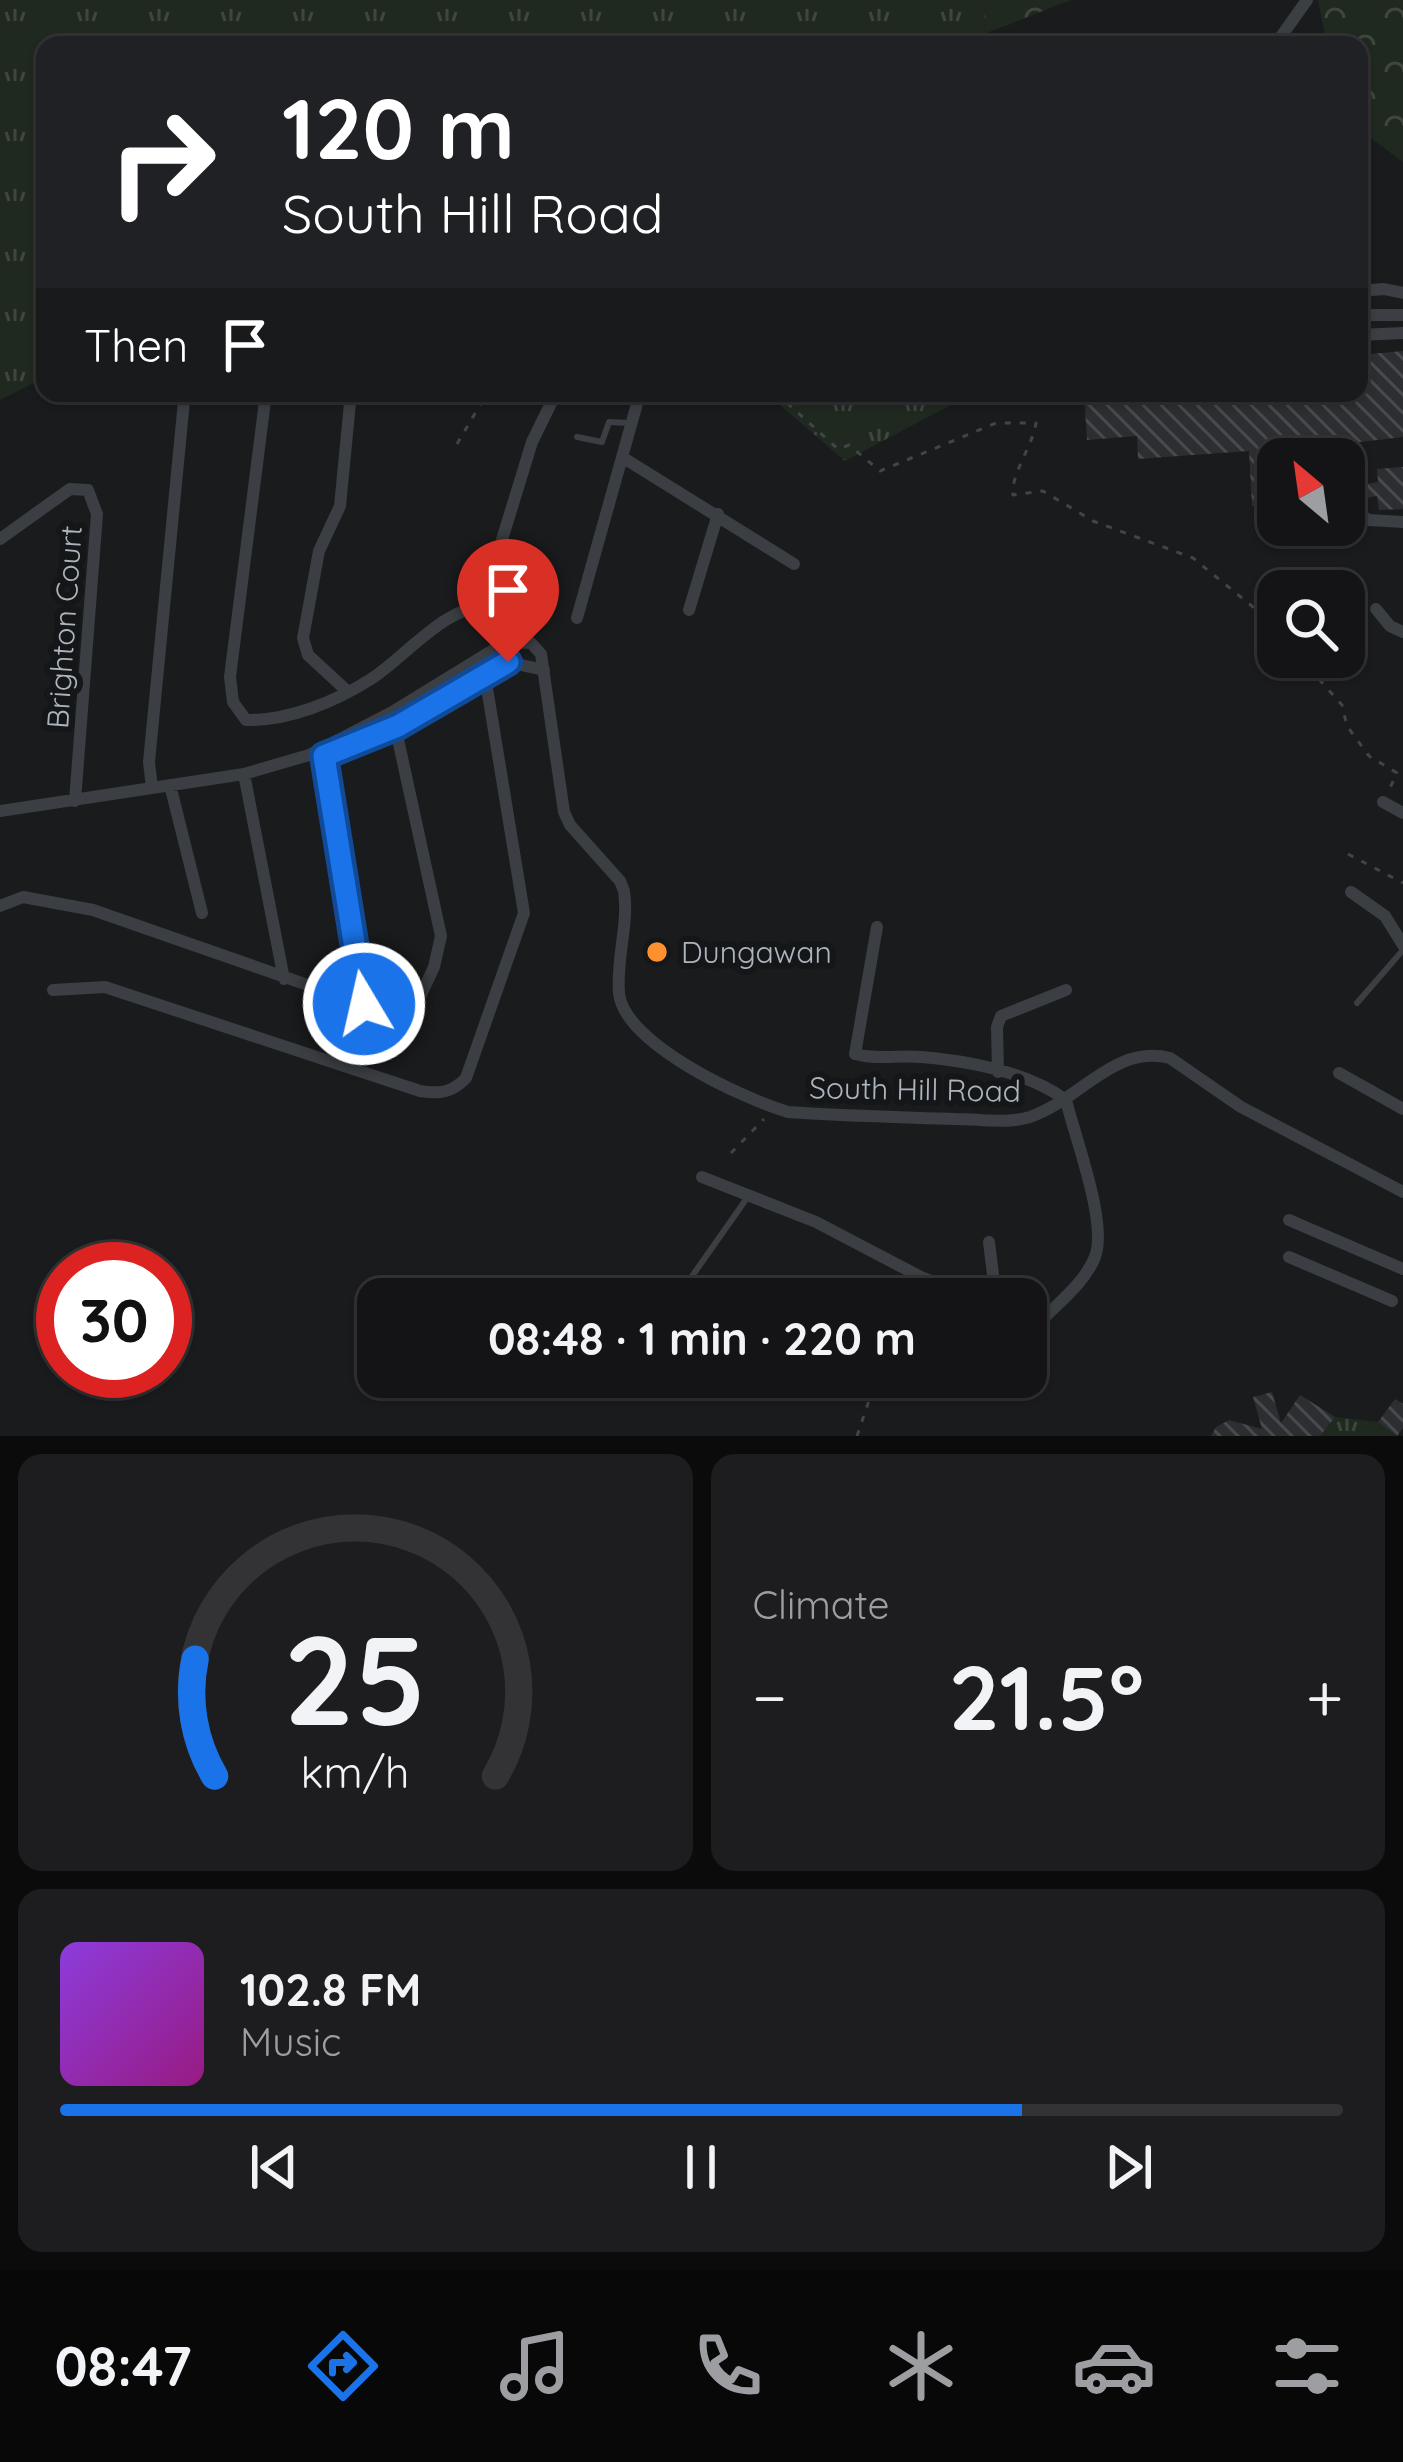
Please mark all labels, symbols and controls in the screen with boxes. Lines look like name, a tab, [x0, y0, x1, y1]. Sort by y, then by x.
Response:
text: 120 m	[282, 75, 515, 180]
icon: right	[84, 84, 240, 240]
text: South Hill Road	[282, 179, 663, 247]
icon: arrive	[212, 312, 278, 378]
text: Then	[84, 317, 188, 373]
north arrow	[1257, 438, 1365, 546]
map controls	[1257, 438, 1365, 678]
street label: Brighton Court	[38, 524, 90, 730]
pin	[457, 539, 559, 662]
icon: arrive	[475, 557, 541, 623]
button: search	[1257, 570, 1365, 678]
place label: Dungawan	[681, 933, 832, 971]
marker: Dungawan	[644, 939, 670, 965]
position arrow	[301, 941, 427, 1067]
street label: South Hill Road	[809, 1068, 1021, 1110]
speed limit sign: 30	[36, 1242, 192, 1398]
text: 08:48 · 1 min · 220 m	[488, 1310, 916, 1366]
text: Climate	[753, 1580, 890, 1629]
text: 25	[284, 1600, 427, 1756]
text: 21.5°	[948, 1640, 1144, 1753]
text: −	[753, 1655, 787, 1738]
text: +	[1306, 1655, 1343, 1738]
text: km/h	[301, 1744, 410, 1798]
text: 102.8 FM	[240, 1961, 421, 2017]
text: Music	[240, 2017, 341, 2066]
icon: previous	[241, 2134, 307, 2200]
icon: pause	[668, 2134, 734, 2200]
icon: next	[1096, 2134, 1162, 2200]
icon: directions	[301, 2324, 385, 2408]
icon: music	[493, 2324, 577, 2408]
icon: phone	[686, 2324, 770, 2408]
icon: climate	[879, 2324, 963, 2408]
icon: car	[1072, 2324, 1156, 2408]
icon: filters	[1265, 2324, 1349, 2408]
text: 08:47	[54, 2332, 192, 2400]

